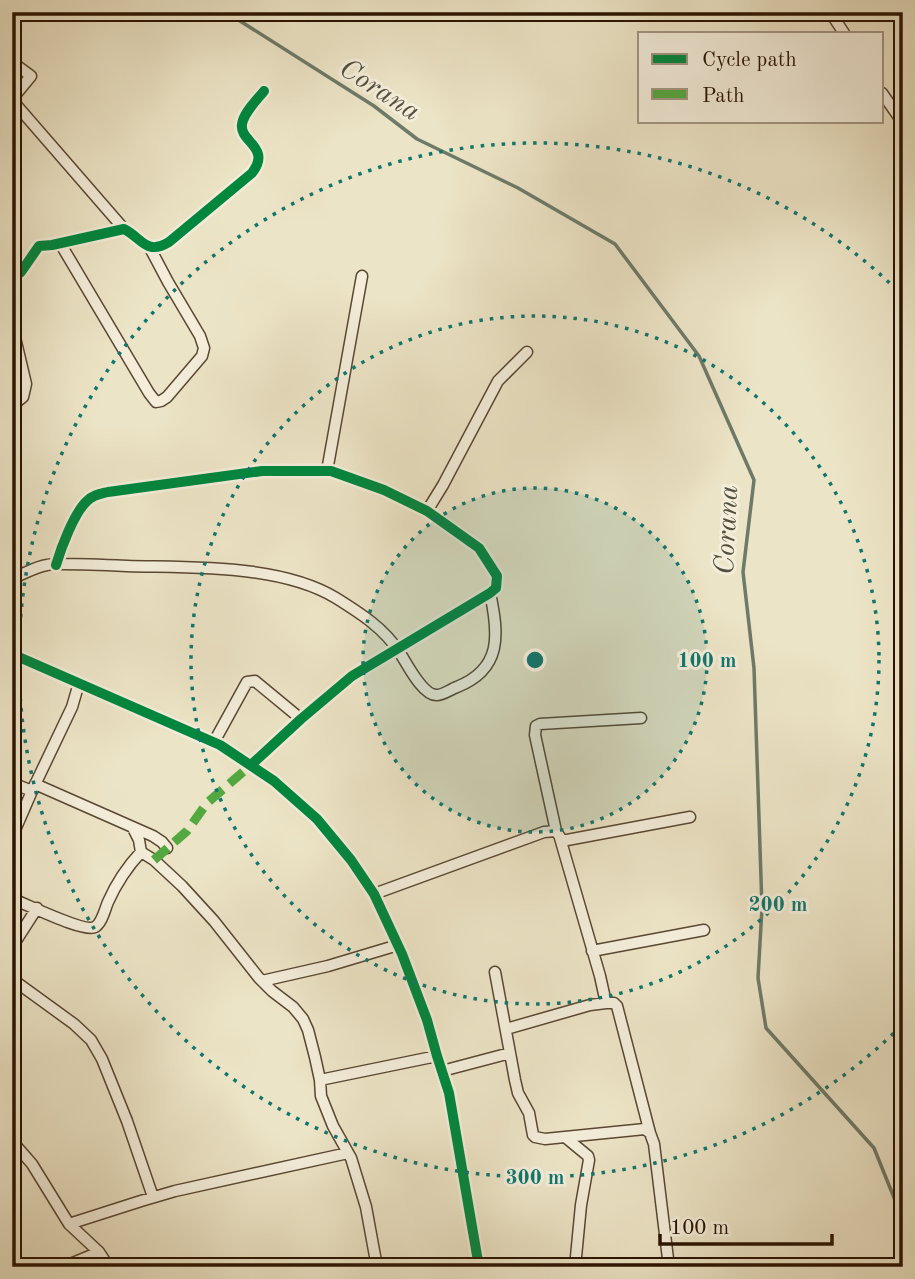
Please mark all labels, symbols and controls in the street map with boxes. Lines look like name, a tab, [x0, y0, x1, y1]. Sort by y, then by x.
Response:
legend	[638, 32, 884, 122]
text: Cycle path	[702, 50, 797, 71]
water label: Corana	[334, 55, 424, 127]
text: Path	[702, 86, 745, 107]
water label: Corana	[712, 484, 744, 576]
centre of rings	[523, 648, 547, 672]
text: 100 m	[677, 651, 737, 672]
text: 200 m	[748, 895, 808, 916]
text: 300 m	[505, 1168, 565, 1189]
scale bar	[660, 1202, 831, 1246]
text: 100 m	[670, 1218, 729, 1239]

